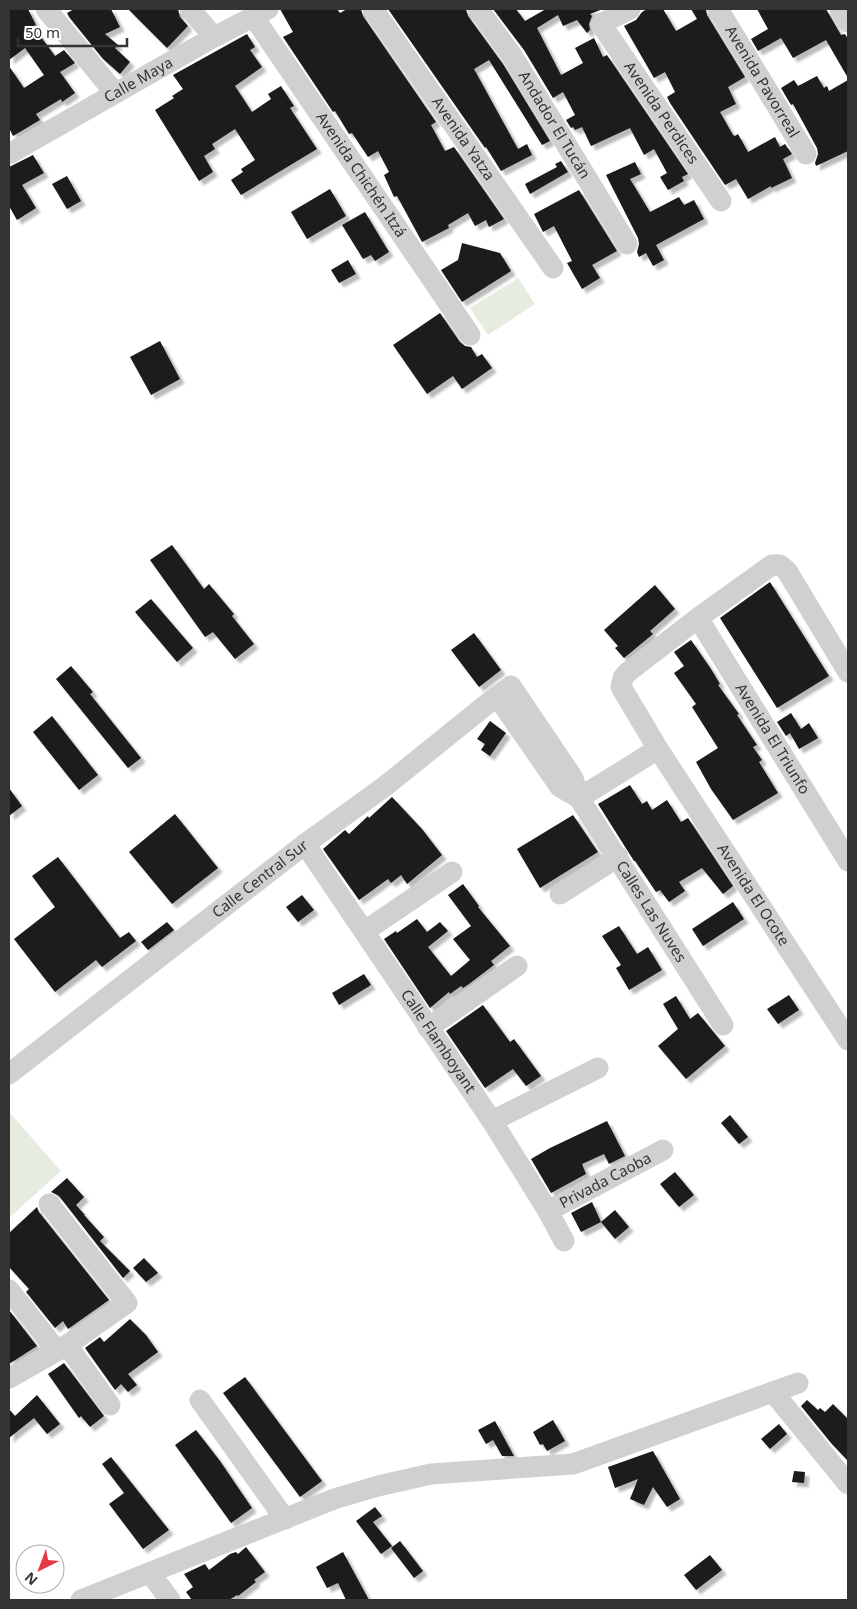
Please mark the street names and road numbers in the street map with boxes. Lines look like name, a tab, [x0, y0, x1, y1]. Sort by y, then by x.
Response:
street label: Avenida Pavorreal	[721, 21, 805, 141]
street label: Calle Maya	[100, 52, 176, 107]
street label: Avenida Perdices	[620, 57, 704, 167]
street label: Andador El Tucán	[515, 67, 596, 182]
street label: Avenida Yatza	[428, 92, 500, 184]
street label: Avenida Chichén Itzá	[312, 108, 411, 241]
street label: Avenida El Triunfo	[732, 679, 815, 798]
street label: Calle Central Sur	[207, 834, 312, 922]
street label: Avenida El Ocote	[713, 839, 795, 949]
street label: Calles Las Nuves	[612, 857, 692, 966]
street label: Calle Flamboyant	[397, 985, 481, 1097]
street label: Privada Caoba	[555, 1147, 654, 1212]

